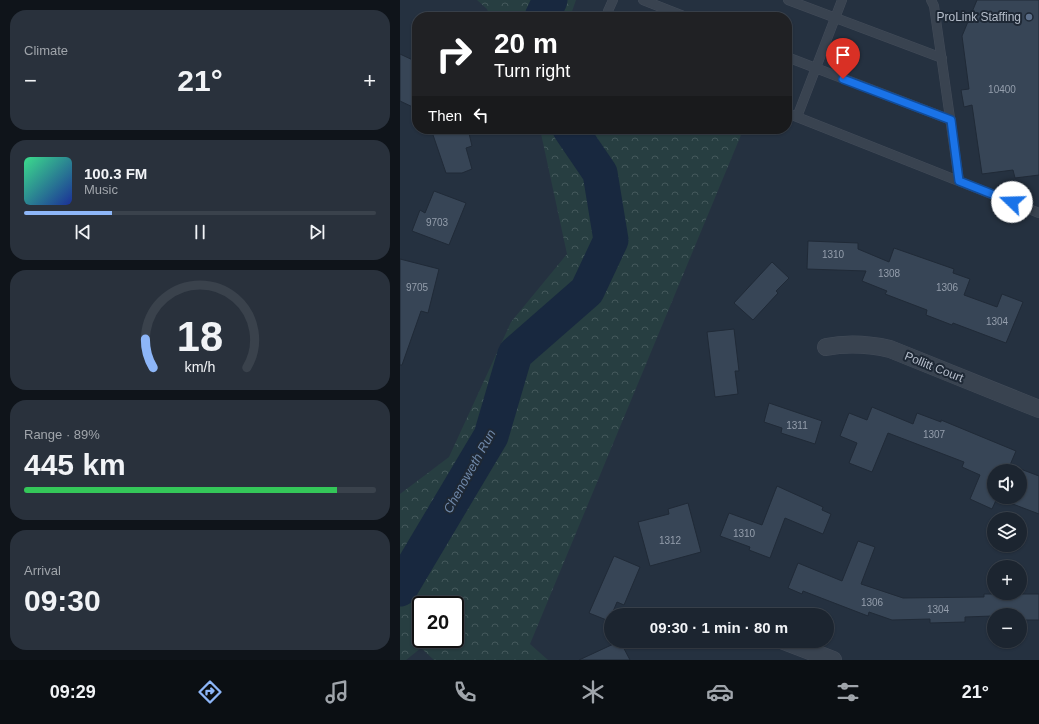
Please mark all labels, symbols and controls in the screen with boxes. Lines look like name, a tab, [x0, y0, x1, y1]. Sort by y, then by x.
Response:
place label: ProLink Staffing	[937, 10, 1021, 24]
marker: ProLink Staffing	[1024, 12, 1034, 22]
icon: right	[428, 28, 480, 80]
text: 20 m	[494, 28, 558, 59]
pin	[826, 38, 860, 79]
text: Climate	[24, 43, 68, 58]
icon: arrive	[832, 44, 854, 66]
text: Turn right	[494, 61, 570, 81]
text: 21°	[177, 64, 223, 97]
text: −	[24, 68, 37, 93]
text: +	[363, 68, 376, 93]
house number: 10400	[988, 84, 1016, 95]
icon: left	[470, 104, 492, 126]
text: Then	[428, 107, 462, 124]
text: 100.3 FM	[84, 165, 147, 182]
position arrow	[991, 181, 1033, 223]
text: Music	[84, 182, 118, 197]
house number: 9703	[426, 217, 449, 228]
icon: previous	[72, 221, 94, 243]
icon: pause	[189, 221, 211, 243]
icon: next	[306, 221, 328, 243]
house number: 1310	[822, 249, 845, 260]
house number: 1308	[878, 268, 901, 279]
house number: 9705	[406, 282, 429, 293]
house number: 1306	[936, 282, 959, 293]
text: 18	[177, 313, 223, 360]
house number: 1304	[986, 316, 1009, 327]
street label: Pollitt Court	[903, 349, 966, 385]
text: km/h	[185, 359, 216, 375]
house number: 1311	[786, 420, 808, 431]
text: Range · 89%	[24, 427, 100, 442]
water label: Chenoweth Run	[440, 427, 499, 516]
house number: 1307	[923, 429, 946, 440]
text: 445 km	[24, 448, 126, 481]
map controls	[987, 464, 1027, 648]
button: sound	[987, 464, 1027, 504]
button: layers	[987, 512, 1027, 552]
house number: 1310	[733, 528, 756, 539]
house number: 1312	[659, 535, 682, 546]
button: +	[987, 560, 1027, 600]
text: Arrival	[24, 563, 61, 578]
text: 09:30	[24, 584, 101, 617]
speed limit sign: 20	[412, 596, 464, 648]
house number: 1306	[861, 597, 884, 608]
house number: 1304	[927, 604, 950, 615]
button: −	[987, 608, 1027, 648]
text: 09:30 · 1 min · 80 m	[650, 619, 788, 636]
icon: directions	[196, 678, 224, 706]
icon: music	[323, 678, 351, 706]
icon: phone	[451, 678, 479, 706]
icon: climate	[579, 678, 607, 706]
icon: car	[706, 678, 734, 706]
icon: filters	[834, 678, 862, 706]
text: 09:29	[50, 682, 96, 702]
text: 21°	[962, 682, 989, 702]

